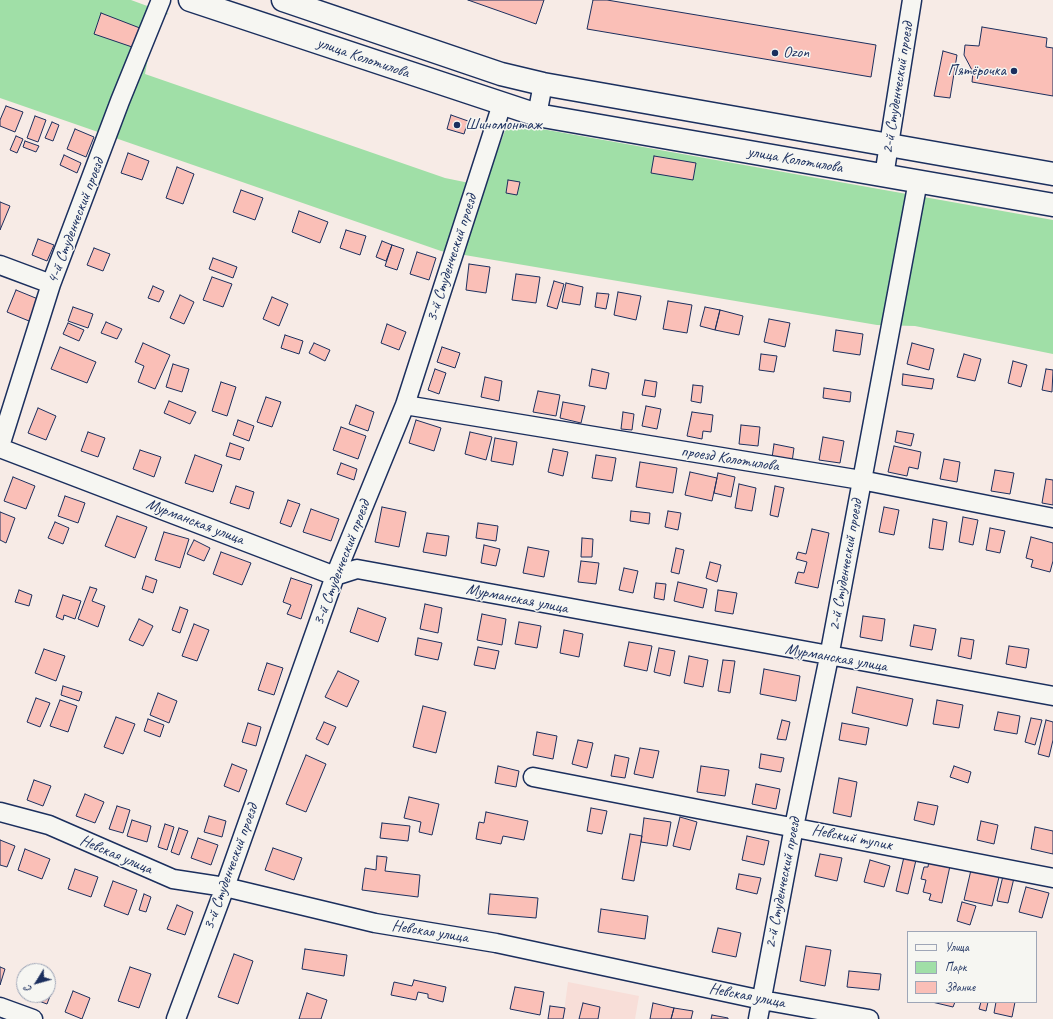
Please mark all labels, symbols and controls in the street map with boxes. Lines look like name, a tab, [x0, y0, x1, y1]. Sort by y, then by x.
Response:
street label: 2-й Студенческий проезд	[878, 21, 918, 155]
street label: улица Колотилова	[314, 33, 412, 83]
place label: Ozon	[783, 43, 809, 63]
marker: Ozon	[770, 48, 780, 58]
place label: Пятёрочка	[947, 61, 1006, 81]
marker: Пятёрочка	[1009, 66, 1019, 76]
place label: Шиномонтаж	[465, 115, 541, 135]
marker: Шиномонтаж	[452, 120, 462, 130]
street label: улица Колотилова	[746, 142, 844, 178]
street label: 4-й Студенческий проезд	[43, 156, 109, 286]
street label: 3-й Студенческий проезд	[422, 192, 482, 324]
street label: проезд Колотилова	[680, 442, 780, 476]
street label: Мурманская улица	[143, 495, 247, 549]
street label: 3-й Студенческий проезд	[309, 498, 375, 628]
street label: 2-й Студенческий проезд	[825, 498, 867, 632]
street label: Мурманская улица	[465, 580, 569, 618]
street label: Мурманская улица	[784, 640, 888, 676]
street label: 3-й Студенческий проезд	[199, 801, 263, 933]
street label: 2-й Студенческий проезд	[761, 816, 805, 950]
street label: Невский тупик	[810, 821, 894, 855]
street label: Невская улица	[77, 831, 155, 879]
street label: Невская улица	[390, 916, 470, 948]
legend	[907, 931, 1037, 1003]
text: Улица	[945, 939, 969, 955]
text: Парк	[945, 959, 966, 975]
north arrow	[16, 963, 56, 1003]
street label: Невская улица	[707, 979, 787, 1013]
text: Здание	[945, 979, 975, 995]
text: С	[20, 983, 34, 996]

